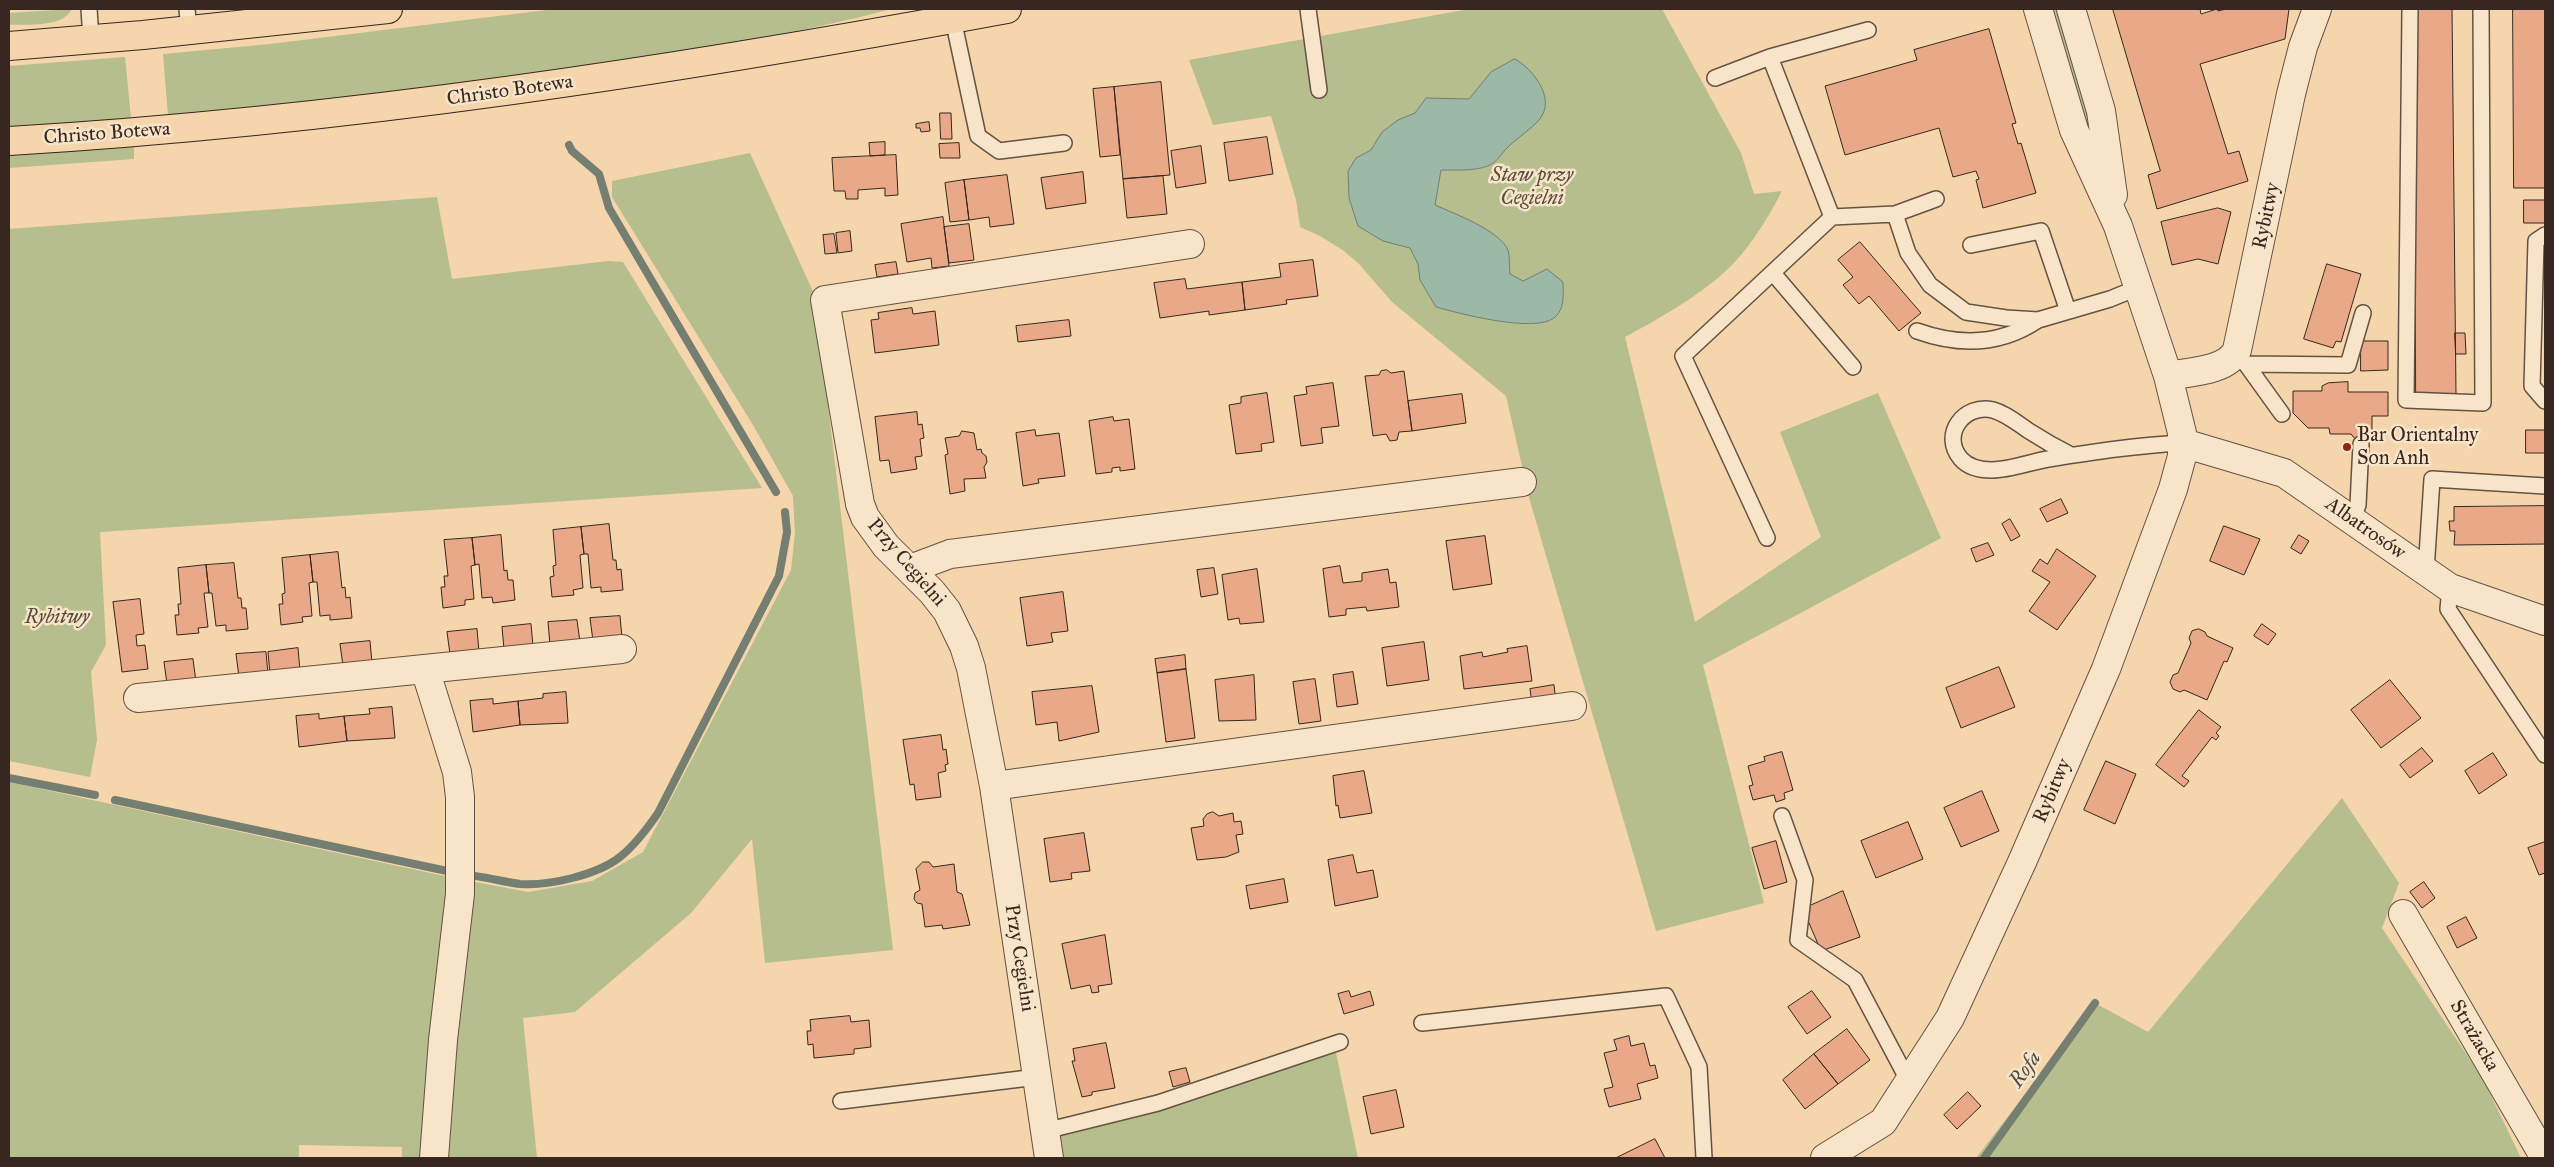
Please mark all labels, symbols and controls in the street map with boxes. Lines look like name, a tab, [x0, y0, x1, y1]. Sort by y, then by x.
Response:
street label: Christo Botewa	[445, 70, 575, 112]
street label: Christo Botewa	[43, 118, 171, 150]
park label: Staw przy Cegielni	[1491, 164, 1573, 211]
street label: Rybitwy	[2248, 180, 2286, 252]
place label: Bar Orientalny Son Anh	[2357, 424, 2478, 471]
marker: Bar Orientalny Son Anh	[2341, 441, 2353, 453]
street label: Albatrosów	[2320, 493, 2410, 565]
street label: Przy Cegielni	[861, 514, 951, 612]
park label: Rybitwy	[25, 606, 89, 630]
street label: Rybitwy	[2029, 755, 2077, 827]
street label: Przy Cegielni	[999, 903, 1039, 1013]
street label: Strażacka	[2444, 996, 2504, 1076]
water label: Rofa	[2005, 1047, 2047, 1093]

